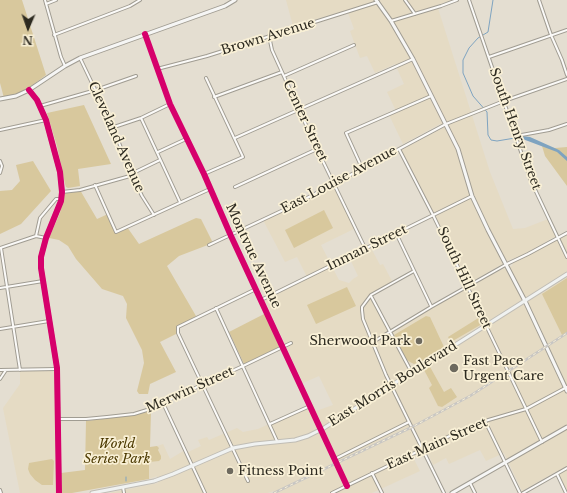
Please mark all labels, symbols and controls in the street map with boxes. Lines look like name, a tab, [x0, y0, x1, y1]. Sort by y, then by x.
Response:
north arrow	[8, 8, 48, 48]
street label: Brown Avenue	[219, 15, 317, 59]
text: N	[22, 33, 33, 47]
street label: South Henry Street	[486, 66, 544, 192]
street label: Center Street	[279, 78, 331, 164]
street label: Cleveland Avenue	[85, 79, 147, 195]
street label: East Louise Avenue	[278, 143, 400, 217]
street label: Montvue Avenue	[222, 201, 284, 311]
street label: Inman Street	[324, 222, 410, 274]
street label: South Hill Street	[433, 224, 495, 332]
place label: Sherwood Park	[309, 333, 411, 349]
marker: Sherwood Park	[414, 336, 424, 346]
street label: East Morris Boulevard	[326, 338, 460, 430]
place label: Fast Pace Urgent Care	[463, 353, 544, 384]
marker: Fast Pace Urgent Care	[448, 362, 460, 374]
street label: Merwin Street	[144, 364, 236, 416]
street label: East Main Street	[384, 415, 490, 473]
park label: World Series Park	[84, 436, 150, 467]
place label: Fitness Point	[238, 463, 323, 479]
marker: Fitness Point	[225, 466, 235, 476]

